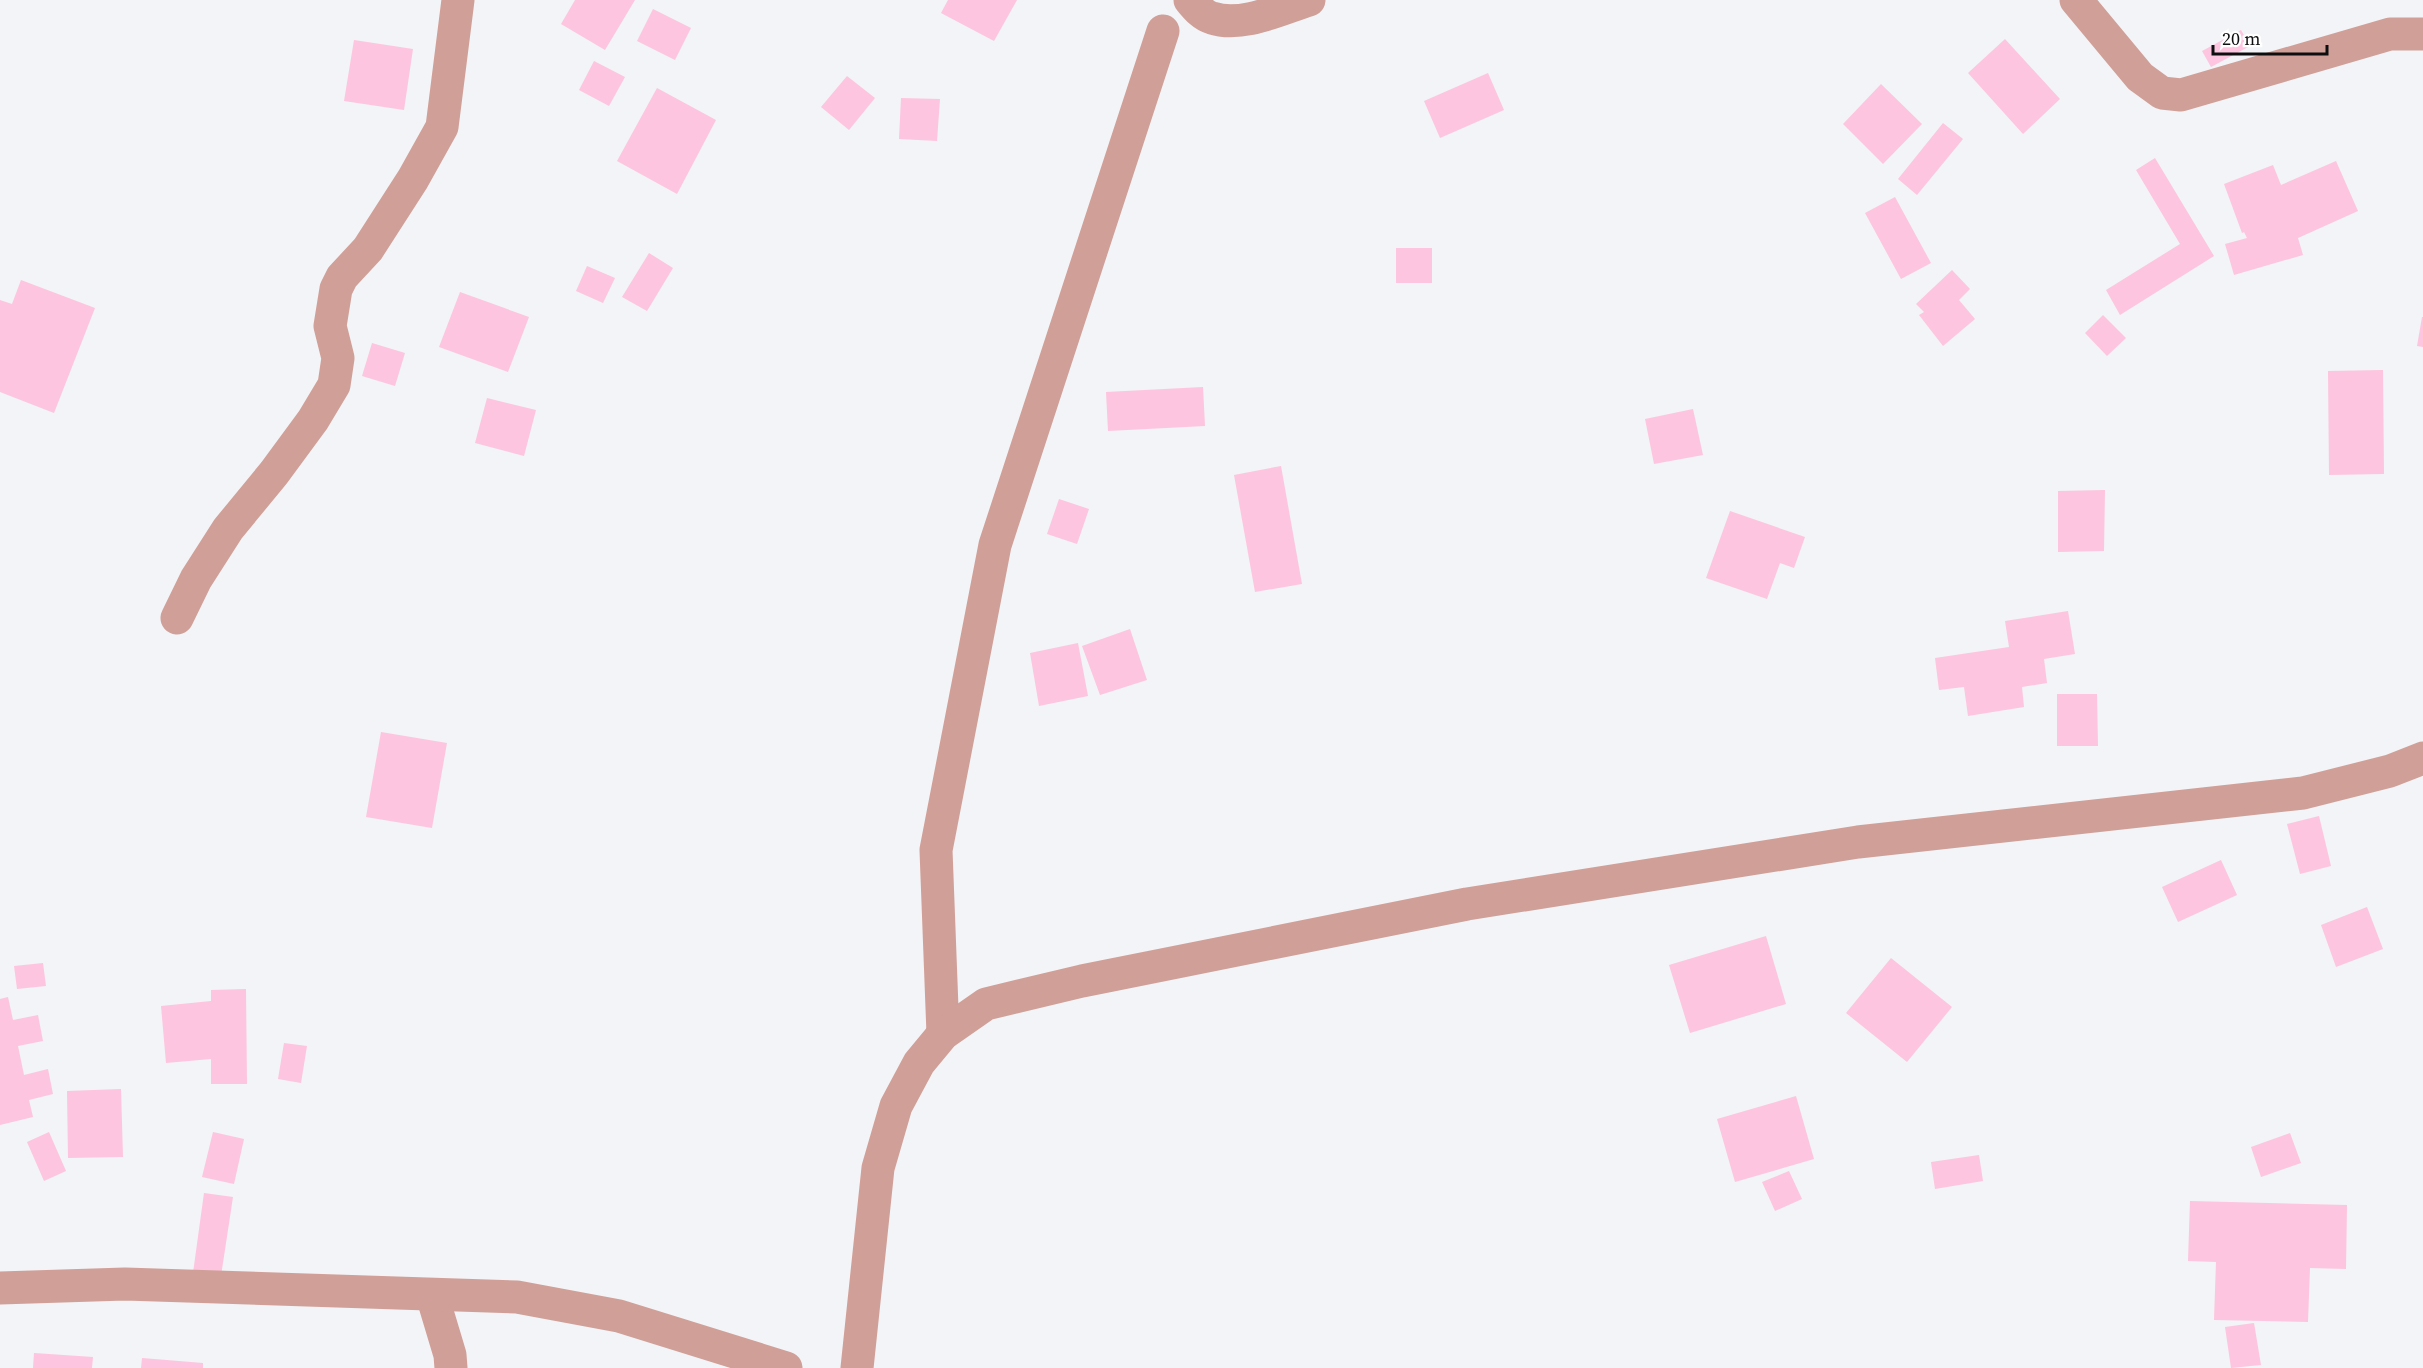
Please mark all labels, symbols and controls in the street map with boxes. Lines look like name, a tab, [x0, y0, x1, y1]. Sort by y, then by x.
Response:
scale bar	[2213, 18, 2327, 56]
text: 20 m	[2222, 26, 2260, 51]

